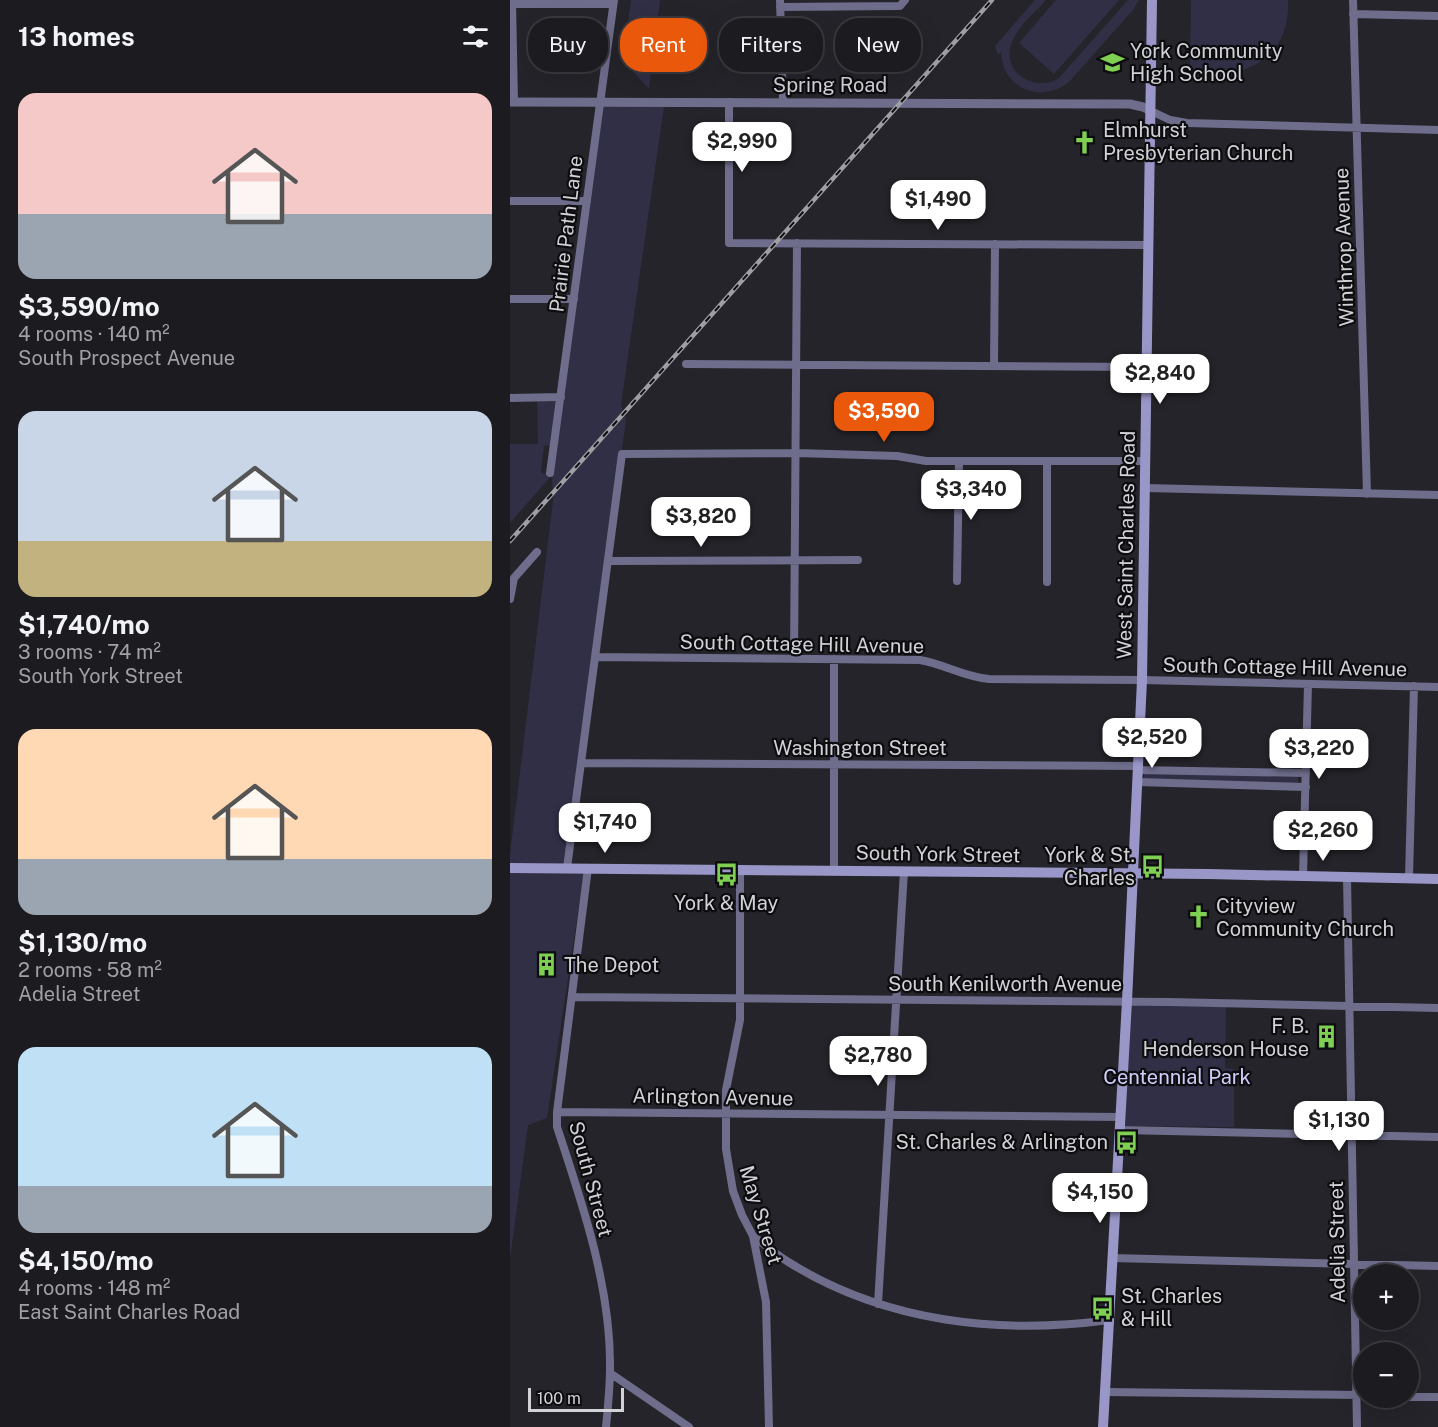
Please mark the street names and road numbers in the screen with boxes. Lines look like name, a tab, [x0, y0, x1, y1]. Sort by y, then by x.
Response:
street label: Spring Road	[773, 73, 887, 97]
street label: Prairie Path Lane	[544, 154, 588, 314]
street label: Winthrop Avenue	[1329, 167, 1359, 327]
street label: West Saint Charles Road	[1112, 431, 1140, 659]
street label: South Cottage Hill Avenue	[680, 630, 924, 658]
street label: South Cottage Hill Avenue	[1163, 653, 1407, 681]
street label: Washington Street	[773, 736, 947, 760]
street label: South York Street	[855, 841, 1021, 867]
street label: South Kenilworth Avenue	[888, 972, 1122, 996]
street label: Arlington Avenue	[632, 1084, 794, 1110]
street label: South Street	[564, 1118, 618, 1240]
street label: May Street	[735, 1163, 787, 1267]
street label: Adelia Street	[1324, 1181, 1350, 1303]

